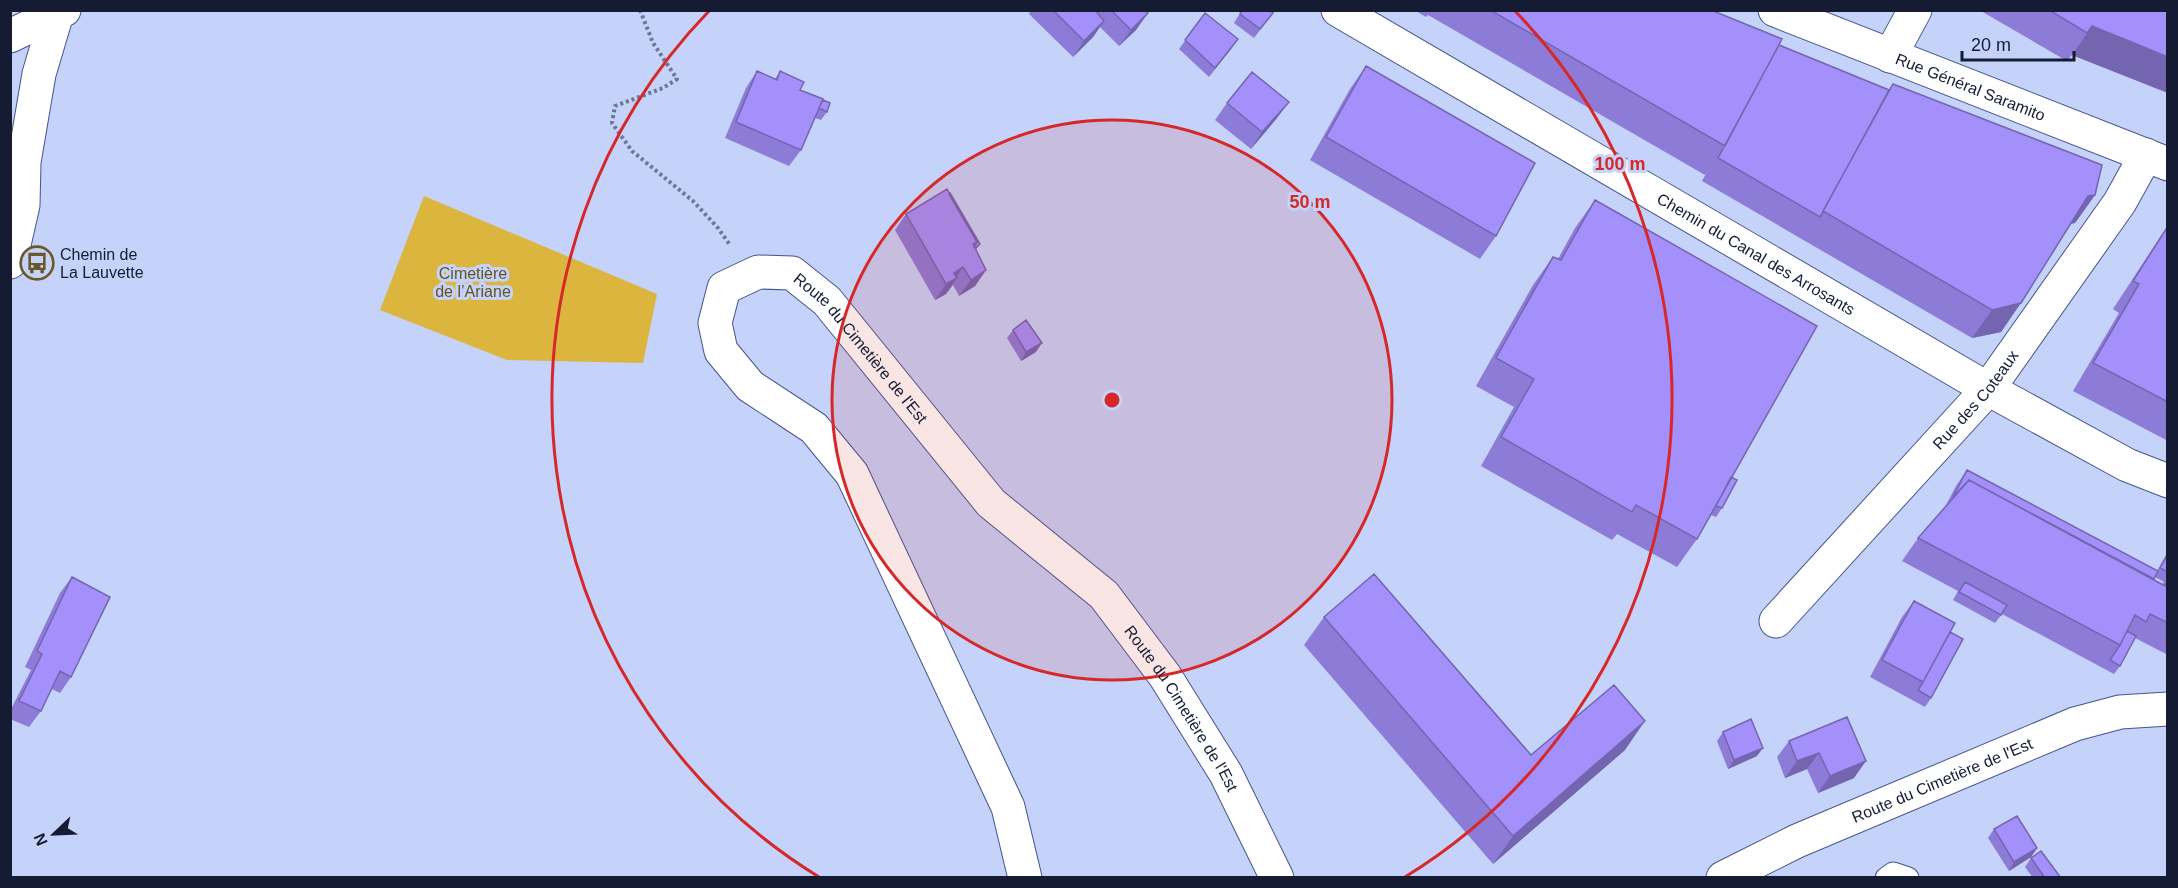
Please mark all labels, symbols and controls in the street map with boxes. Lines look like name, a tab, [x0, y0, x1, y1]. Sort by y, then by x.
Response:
scale bar	[1962, 24, 2074, 62]
text: 20 m	[1971, 35, 2011, 55]
street label: Rue Général Saramito	[1893, 50, 2048, 124]
text: 100 m	[1594, 154, 1646, 174]
street label: Chemin du Canal des Arrosants	[1654, 190, 1858, 319]
text: 50 m	[1289, 192, 1331, 212]
bus stop icon: Chemin de La Lauvette	[19, 245, 55, 281]
place label: Chemin de La Lauvette	[60, 246, 144, 281]
park label: Cimetière de l’Ariane	[435, 265, 511, 300]
street label: Route du Cimetière de l'Est	[790, 270, 931, 427]
street label: Rue des Coteaux	[1929, 347, 2022, 453]
centre of rings	[1102, 390, 1122, 410]
street label: Route du Cimetière de l'Est	[1121, 622, 1241, 795]
street label: Route du Cimetière de l'Est	[1849, 735, 2036, 826]
north arrow	[24, 804, 84, 864]
text: N	[31, 831, 51, 848]

